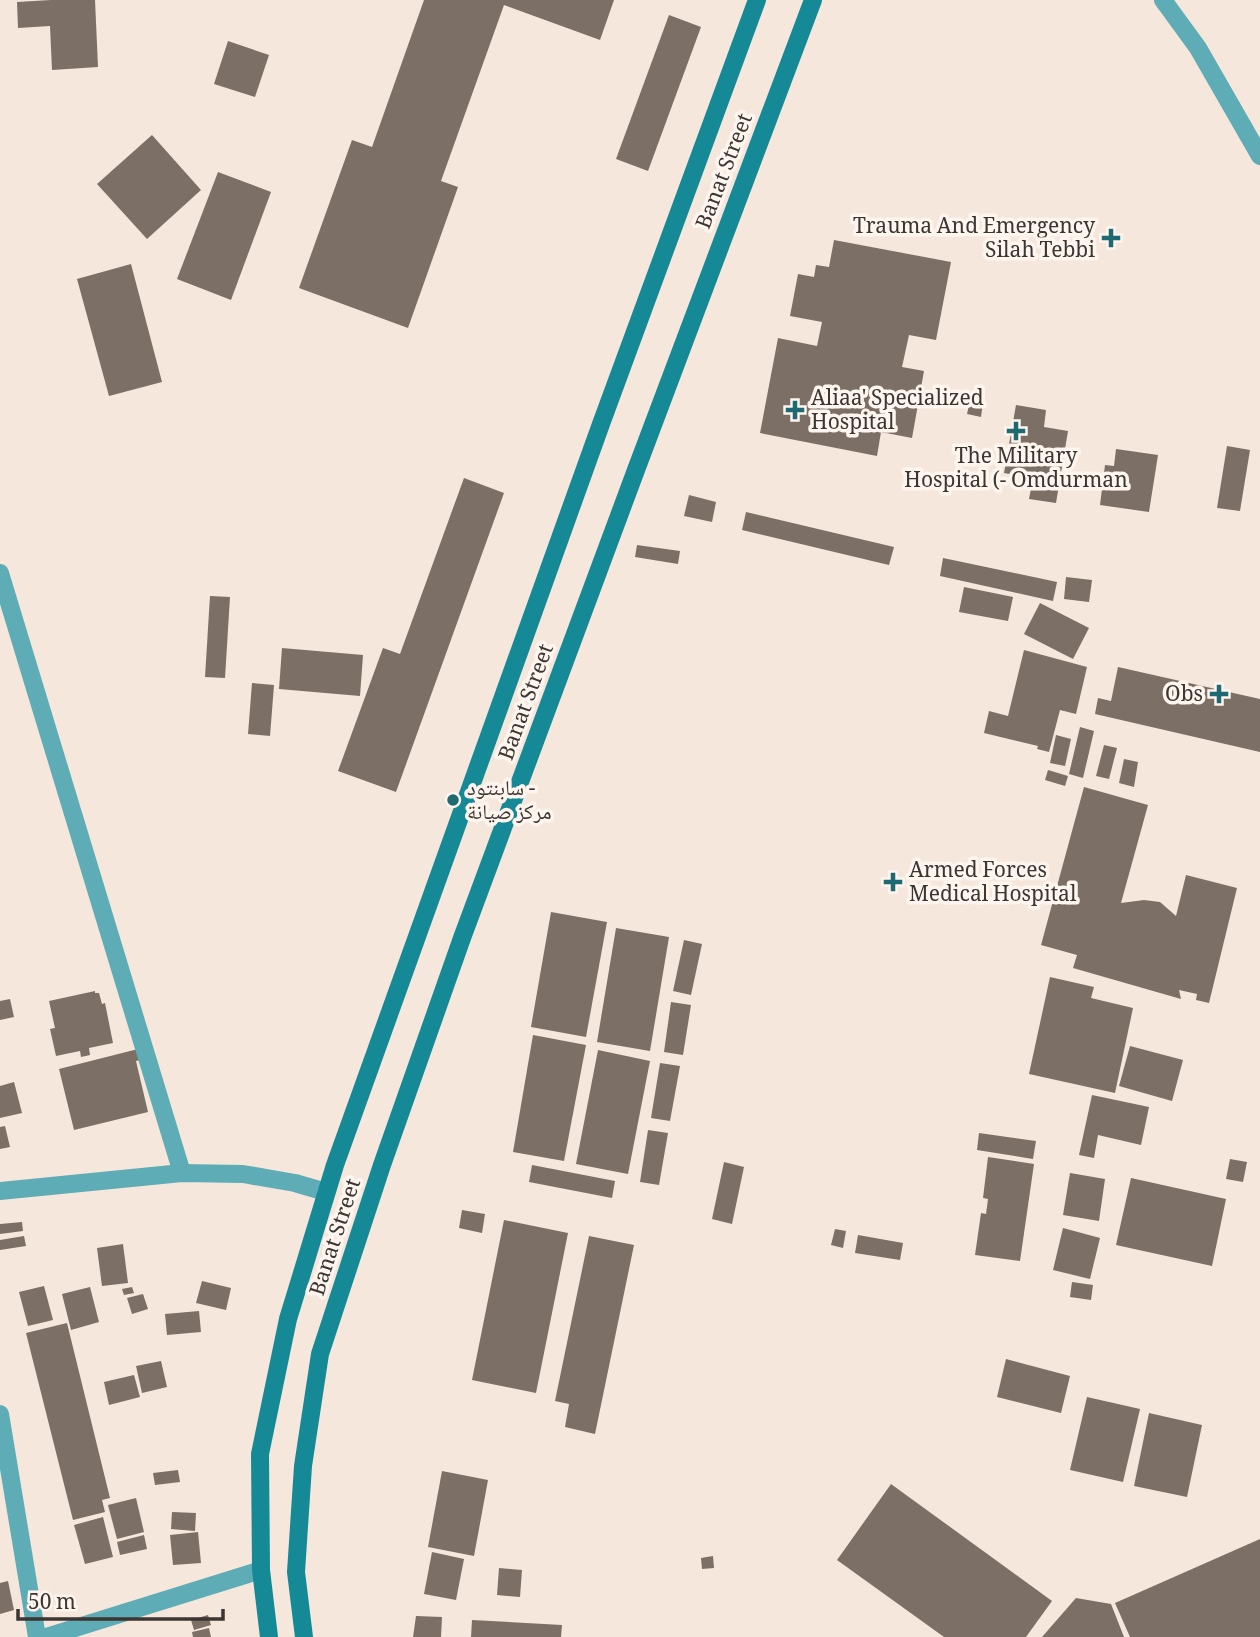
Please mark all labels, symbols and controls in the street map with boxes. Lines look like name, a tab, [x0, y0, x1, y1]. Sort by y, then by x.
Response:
street label: Banat Street	[688, 109, 764, 235]
place label: Trauma And Emergency Silah Tebbi	[853, 211, 1095, 270]
marker: Trauma And Emergency Silah Tebbi	[1101, 228, 1121, 248]
place label: Aliaa' Specialized Hospital	[811, 383, 984, 442]
marker: Aliaa' Specialized Hospital	[785, 400, 805, 420]
marker: The Military Hospital (- Omdurman	[1006, 421, 1026, 441]
place label: The Military Hospital (- Omdurman	[904, 441, 1128, 500]
street label: Banat Street	[491, 640, 566, 766]
place label: Obs	[1165, 679, 1203, 714]
marker: Obs	[1209, 684, 1229, 704]
place label: سابنتود - مركز صيانة	[467, 773, 552, 832]
marker: سابنتود - مركز صيانة	[445, 792, 461, 808]
place label: Armed Forces Medical Hospital	[909, 855, 1077, 914]
marker: Armed Forces Medical Hospital	[883, 872, 903, 892]
street label: Banat Street	[302, 1175, 373, 1301]
scale bar	[18, 1578, 222, 1622]
text: 50 m	[28, 1587, 76, 1622]

